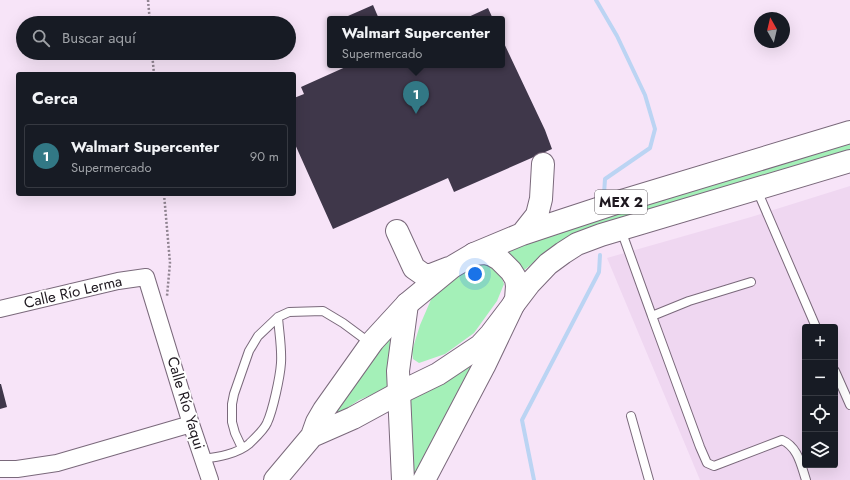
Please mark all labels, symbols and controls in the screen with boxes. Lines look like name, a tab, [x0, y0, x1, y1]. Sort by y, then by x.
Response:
north arrow	[754, 12, 790, 48]
search box	[16, 16, 296, 60]
popup	[327, 16, 505, 68]
text: Walmart Supercenter	[342, 22, 490, 44]
icon: search	[30, 27, 52, 49]
text: Buscar aquí	[62, 27, 136, 49]
text: Supermercado	[342, 44, 422, 63]
pin: 1	[403, 81, 429, 114]
text: Cerca	[32, 86, 78, 110]
text: Walmart Supercenter	[71, 136, 219, 158]
text: 1	[43, 147, 49, 166]
text: 90 m	[250, 147, 279, 166]
text: Supermercado	[71, 158, 152, 177]
road number: MEX 2	[595, 190, 647, 214]
your location	[465, 264, 485, 284]
street label: Calle Río Lerma	[22, 270, 124, 314]
map controls	[802, 324, 838, 468]
button: +	[802, 324, 838, 360]
street label: Calle Río Yaqui	[161, 354, 211, 452]
button: −	[802, 360, 838, 396]
button: locate	[802, 396, 838, 432]
button: layers	[802, 432, 838, 468]

